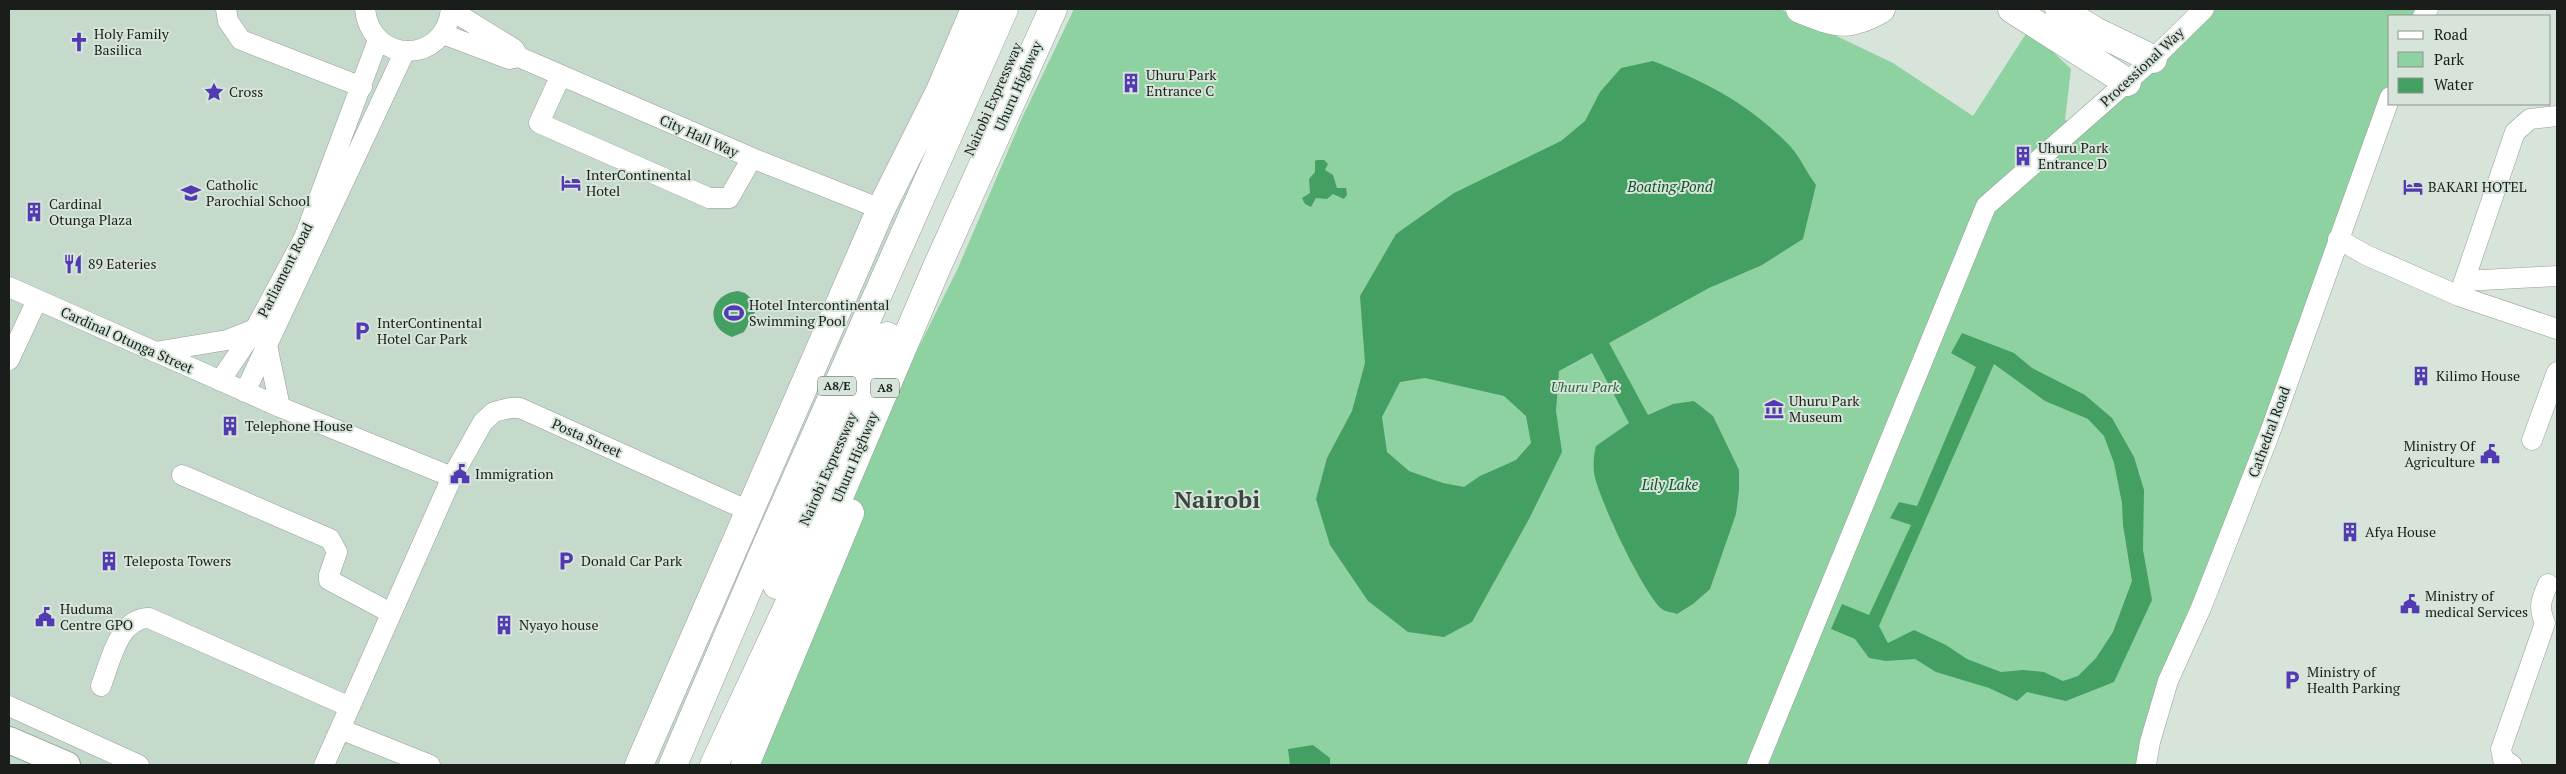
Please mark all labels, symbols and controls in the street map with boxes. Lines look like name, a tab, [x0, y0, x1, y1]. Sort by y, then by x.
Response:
legend	[2388, 15, 2551, 105]
street label: Processional Way	[2096, 22, 2188, 110]
place label: Holy Family Basilica	[94, 24, 170, 59]
text: Road	[2434, 24, 2467, 44]
church icon: Holy Family Basilica	[68, 31, 90, 53]
street label: Uhuru Highway	[989, 37, 1046, 134]
street label: Nairobi Expressway	[959, 38, 1026, 158]
text: Park	[2434, 49, 2464, 69]
place label: Uhuru Park Entrance C	[1146, 65, 1217, 100]
building icon: Uhuru Park Entrance C	[1120, 72, 1142, 94]
text: Water	[2434, 74, 2474, 94]
place icon: Cross	[203, 81, 225, 103]
place label: Cross	[229, 82, 263, 101]
street label: City Hall Way	[657, 110, 742, 162]
place label: Uhuru Park Entrance D	[2038, 138, 2109, 173]
building icon: Uhuru Park Entrance D	[2012, 145, 2034, 167]
place label: InterContinental Hotel	[586, 165, 691, 200]
hotel icon: InterContinental Hotel	[560, 172, 582, 194]
place label: Catholic Parochial School	[206, 175, 310, 210]
water label: Boating Pond	[1626, 176, 1714, 196]
hotel icon: BAKARI HOTEL	[2402, 176, 2424, 198]
place label: BAKARI HOTEL	[2428, 177, 2527, 196]
school or university icon: Catholic Parochial School	[180, 182, 202, 204]
place label: Cardinal Otunga Plaza	[49, 194, 132, 229]
building icon: Cardinal Otunga Plaza	[23, 201, 45, 223]
street label: Parliament Road	[253, 219, 317, 320]
restaurant icon: 89 Eateries	[62, 253, 84, 275]
place label: 89 Eateries	[88, 254, 156, 273]
place label: Hotel Intercontinental Swimming Pool	[749, 295, 889, 330]
street label: Cardinal Otunga Street	[58, 302, 197, 378]
sports icon: Hotel Intercontinental Swimming Pool	[723, 302, 745, 324]
place label: InterContinental Hotel Car Park	[377, 313, 482, 348]
parking icon: InterContinental Hotel Car Park	[351, 320, 373, 342]
building icon: Kilimo House	[2410, 365, 2432, 387]
place label: Kilimo House	[2436, 366, 2520, 385]
road number: A8/E	[818, 376, 856, 396]
park label: Uhuru Park	[1551, 377, 1620, 396]
road number: A8	[871, 378, 899, 398]
street label: Cathedral Road	[2243, 383, 2294, 480]
place label: Uhuru Park Museum	[1789, 391, 1860, 426]
museum icon: Uhuru Park Museum	[1763, 398, 1785, 420]
street label: Nairobi Expressway	[794, 408, 861, 528]
street label: Uhuru Highway	[827, 408, 883, 505]
street label: Posta Street	[549, 414, 626, 462]
building icon: Telephone House	[219, 415, 241, 437]
place label: Telephone House	[245, 416, 353, 435]
place label: Ministry Of Agriculture	[2404, 436, 2476, 471]
public building icon: Ministry Of Agriculture	[2479, 443, 2501, 465]
public building icon: Immigration	[449, 463, 471, 485]
place label: Immigration	[475, 464, 554, 483]
water label: Lily Lake	[1641, 474, 1699, 494]
district label: Nairobi	[1174, 483, 1260, 515]
building icon: Afya House	[2339, 521, 2361, 543]
place label: Afya House	[2365, 522, 2436, 541]
building icon: Teleposta Towers	[98, 550, 120, 572]
parking icon: Donald Car Park	[555, 550, 577, 572]
place label: Teleposta Towers	[124, 551, 231, 570]
place label: Donald Car Park	[581, 551, 683, 570]
place label: Ministry of medical Services	[2425, 586, 2528, 621]
public building icon: Ministry of medical Services	[2399, 593, 2421, 615]
place label: Huduma Centre GPO	[60, 599, 133, 634]
public building icon: Huduma Centre GPO	[34, 606, 56, 628]
building icon: Nyayo house	[493, 614, 515, 636]
place label: Nyayo house	[519, 615, 598, 634]
place label: Ministry of Health Parking	[2307, 662, 2401, 697]
parking icon: Ministry of Health Parking	[2281, 669, 2303, 691]

